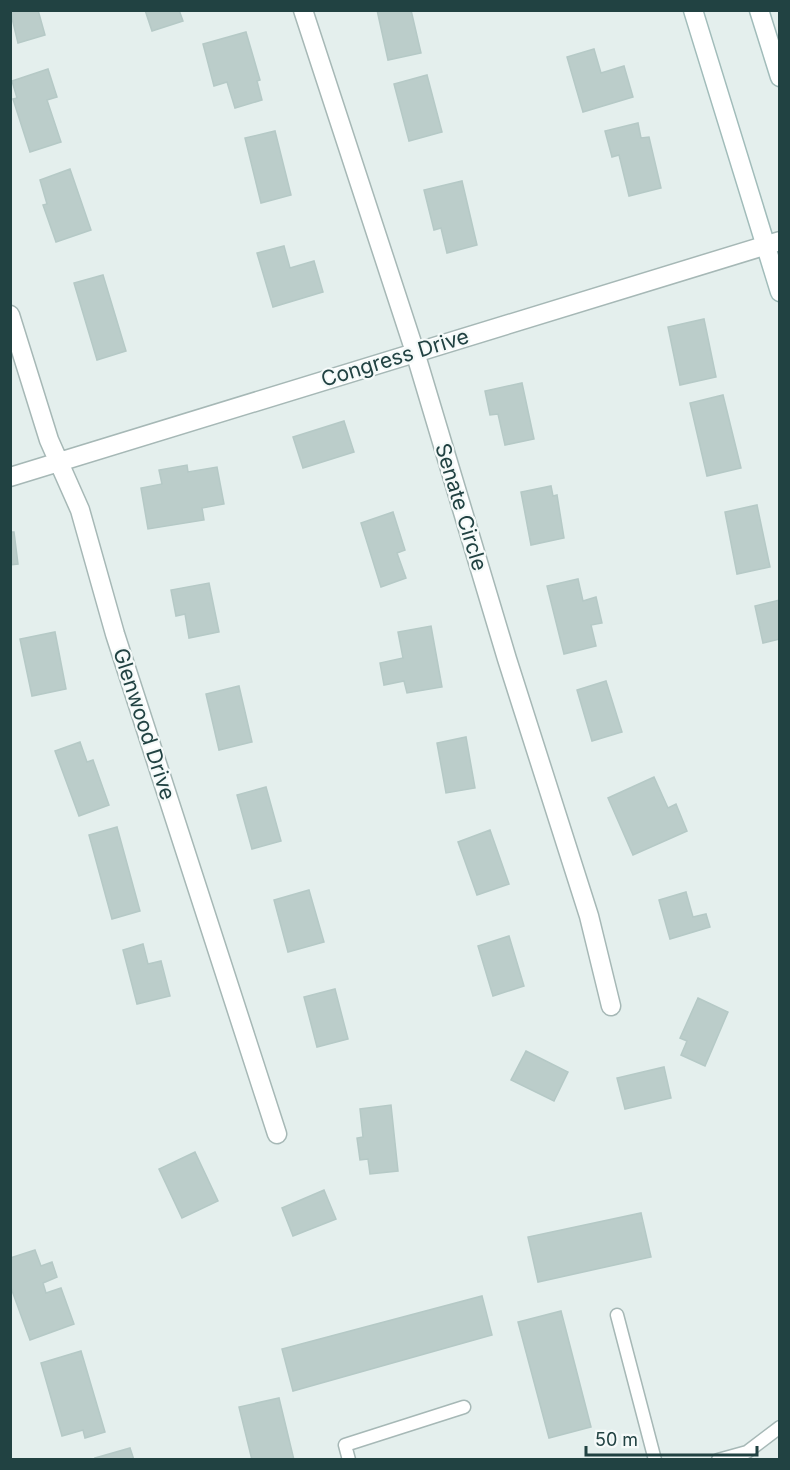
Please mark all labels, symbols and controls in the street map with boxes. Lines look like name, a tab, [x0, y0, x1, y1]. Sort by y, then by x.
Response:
street label: Congress Drive	[318, 323, 472, 392]
street label: Senate Circle	[430, 440, 493, 574]
street label: Glenwood Drive	[108, 645, 181, 803]
scale bar	[586, 1419, 757, 1457]
text: 50 m	[595, 1429, 638, 1450]

